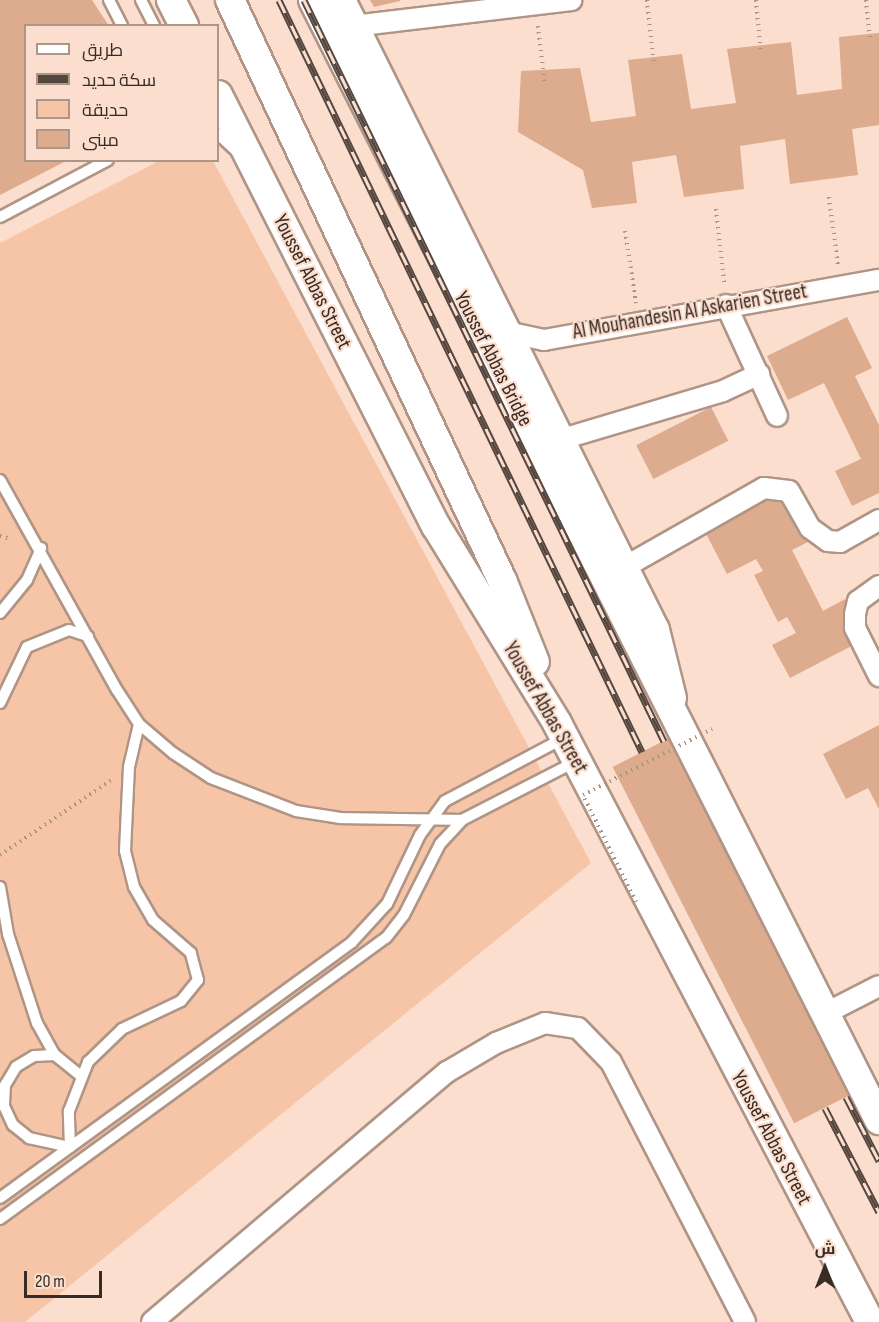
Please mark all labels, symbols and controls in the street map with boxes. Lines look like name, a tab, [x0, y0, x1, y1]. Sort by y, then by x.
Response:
legend	[24, 24, 219, 162]
text: طريق	[82, 40, 123, 61]
text: سكة حديد	[82, 70, 156, 91]
text: حديقة	[82, 100, 128, 121]
text: مبنى	[82, 130, 119, 151]
street label: Youssef Abbas Street	[267, 210, 357, 354]
street label: Al Mouhandesin Al Askarien Street	[571, 279, 809, 345]
street label: Youssef Abbas Bridge	[448, 287, 538, 431]
street label: Youssef Abbas Street	[497, 638, 593, 778]
street label: Youssef Abbas Street	[725, 1067, 817, 1209]
north arrow	[795, 1238, 855, 1298]
text: ش	[815, 1240, 835, 1259]
scale bar	[27, 1259, 105, 1297]
text: 20 m	[35, 1271, 65, 1292]

